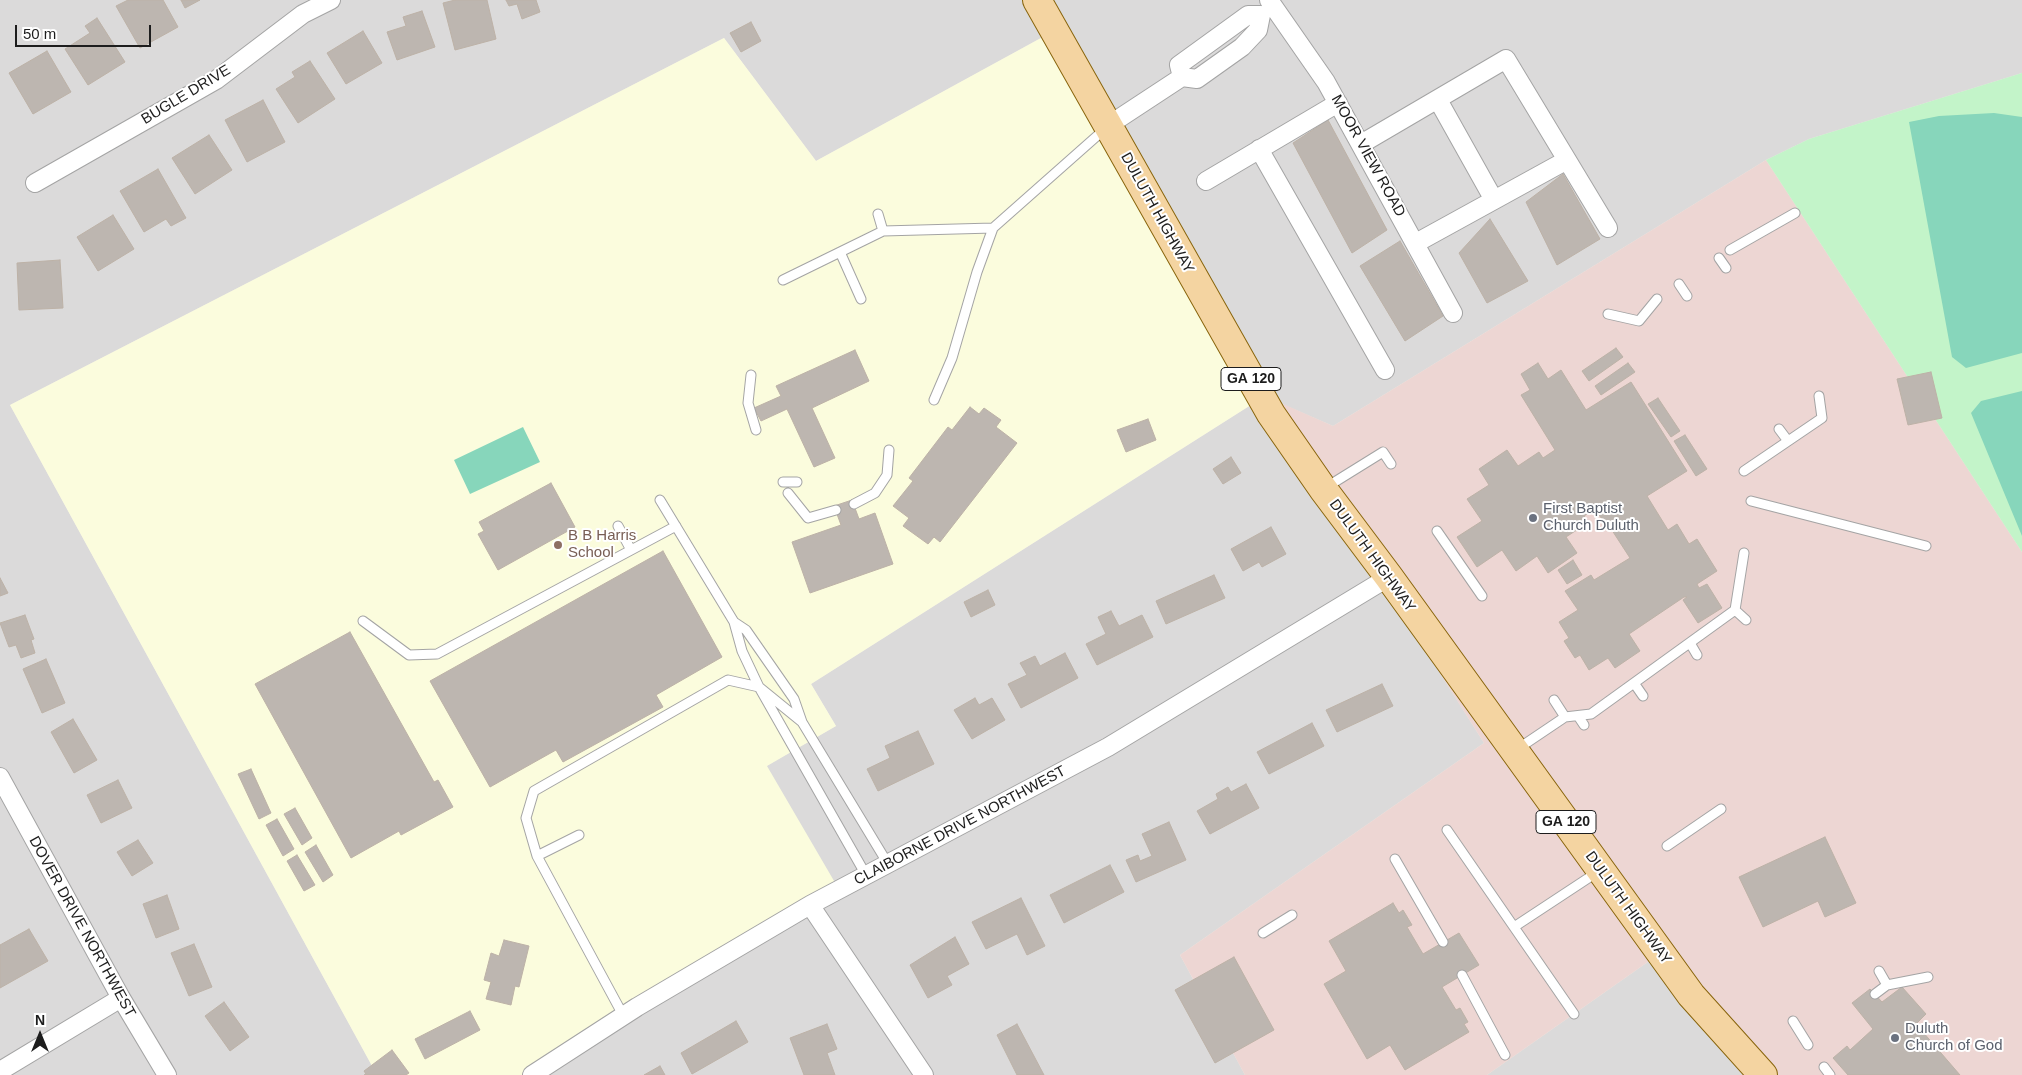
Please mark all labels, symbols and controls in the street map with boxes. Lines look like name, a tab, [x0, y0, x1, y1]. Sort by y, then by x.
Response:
scale bar	[18, 15, 154, 47]
text: 50 m	[23, 25, 56, 42]
street label: BUGLE DRIVE	[138, 61, 234, 129]
street label: MOOR VIEW ROAD	[1327, 92, 1409, 220]
street label: DULUTH HIGHWAY	[1116, 150, 1198, 276]
road number: GA 120	[1221, 368, 1281, 390]
street label: DULUTH HIGHWAY	[1325, 496, 1419, 616]
place label: First Baptist Church Duluth	[1543, 500, 1639, 535]
marker: First Baptist Church Duluth	[1527, 512, 1539, 524]
place label: B B Harris School	[568, 527, 636, 562]
marker: B B Harris School	[552, 539, 564, 551]
street label: CLAIBORNE DRIVE NORTHWEST	[851, 762, 1069, 890]
road number: GA 120	[1536, 810, 1596, 834]
street label: DOVER DRIVE NORTHWEST	[25, 833, 139, 1021]
street label: DULUTH HIGHWAY	[1581, 848, 1675, 968]
north arrow	[15, 1010, 65, 1060]
place label: Duluth Church of God	[1905, 1020, 2003, 1055]
marker: Duluth Church of God	[1889, 1032, 1901, 1044]

